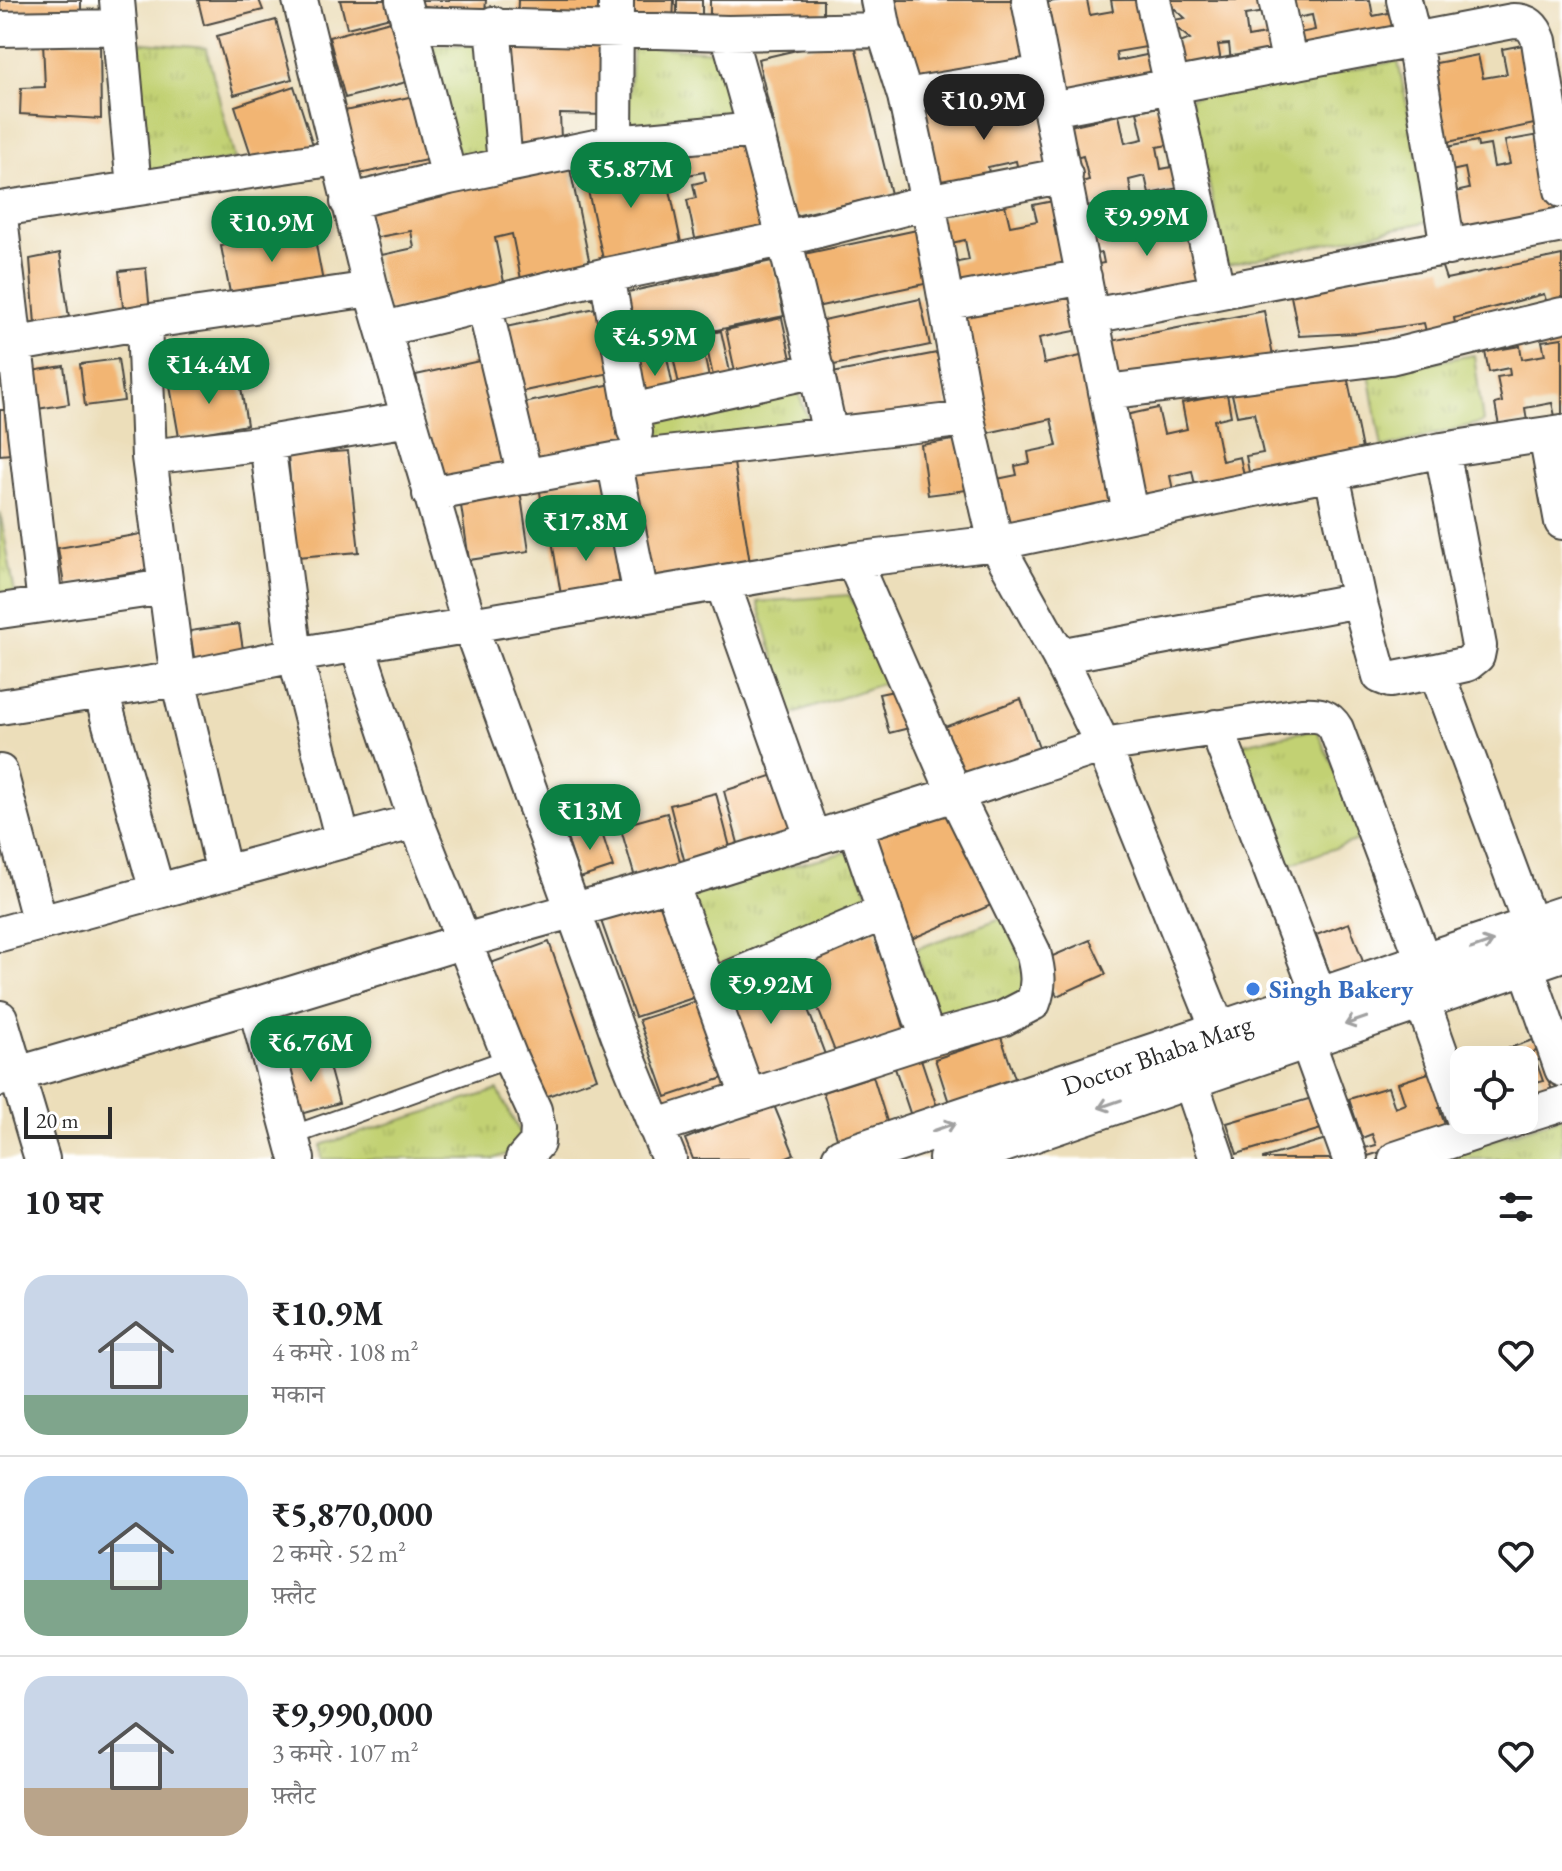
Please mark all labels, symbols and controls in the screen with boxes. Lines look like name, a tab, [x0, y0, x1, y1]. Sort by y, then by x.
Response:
pin: ₹10.9M	[919, 74, 1049, 142]
text: ₹10.9M	[941, 83, 1027, 117]
pin: ₹5.87M	[566, 142, 696, 210]
text: ₹5.87M	[588, 151, 674, 185]
pin: ₹9.99M	[1082, 190, 1212, 258]
pin: ₹10.9M	[207, 196, 337, 264]
text: ₹9.99M	[1104, 199, 1190, 233]
text: ₹10.9M	[229, 205, 315, 239]
pin: ₹4.59M	[590, 310, 720, 378]
text: ₹4.59M	[612, 319, 698, 353]
pin: ₹14.4M	[144, 338, 274, 406]
text: ₹14.4M	[166, 347, 252, 381]
pin: ₹17.8M	[521, 495, 651, 563]
text: ₹17.8M	[543, 504, 629, 538]
pin: ₹13M	[543, 784, 637, 852]
text: ₹13M	[557, 793, 623, 827]
one-way arrow	[1469, 937, 1494, 952]
pin: ₹9.92M	[706, 958, 836, 1026]
text: ₹9.92M	[728, 967, 814, 1001]
place label: Singh Bakery	[1269, 972, 1414, 1006]
marker: Singh Bakery	[1244, 980, 1262, 998]
street label: Doctor Bhaba Marg	[1058, 1006, 1257, 1103]
one-way arrow	[1343, 1014, 1368, 1029]
pin: ₹6.76M	[246, 1016, 376, 1084]
text: ₹6.76M	[268, 1025, 354, 1059]
map controls	[1450, 1046, 1538, 1134]
button: locate	[1450, 1046, 1538, 1134]
one-way arrow	[1097, 1098, 1122, 1113]
scale bar	[24, 1103, 112, 1139]
text: 20 m	[36, 1106, 79, 1135]
one-way arrow	[931, 1118, 956, 1133]
text: 10 घर	[24, 1180, 102, 1224]
icon: filters	[1494, 1185, 1538, 1229]
text: ₹10.9M	[272, 1291, 384, 1335]
icon: home	[88, 1307, 184, 1403]
icon: heart	[1494, 1333, 1538, 1377]
text: 4 कमरे · 108 m²	[272, 1335, 419, 1369]
text: मकान	[272, 1377, 325, 1411]
text: ₹5,870,000	[272, 1492, 433, 1536]
icon: home	[88, 1508, 184, 1604]
icon: heart	[1494, 1534, 1538, 1578]
text: 2 कमरे · 52 m²	[272, 1536, 406, 1570]
text: फ़्लैट	[272, 1578, 315, 1612]
text: ₹9,990,000	[272, 1692, 433, 1736]
icon: home	[88, 1708, 184, 1804]
icon: heart	[1494, 1734, 1538, 1778]
text: 3 कमरे · 107 m²	[272, 1736, 419, 1770]
text: फ़्लैट	[272, 1778, 315, 1812]

